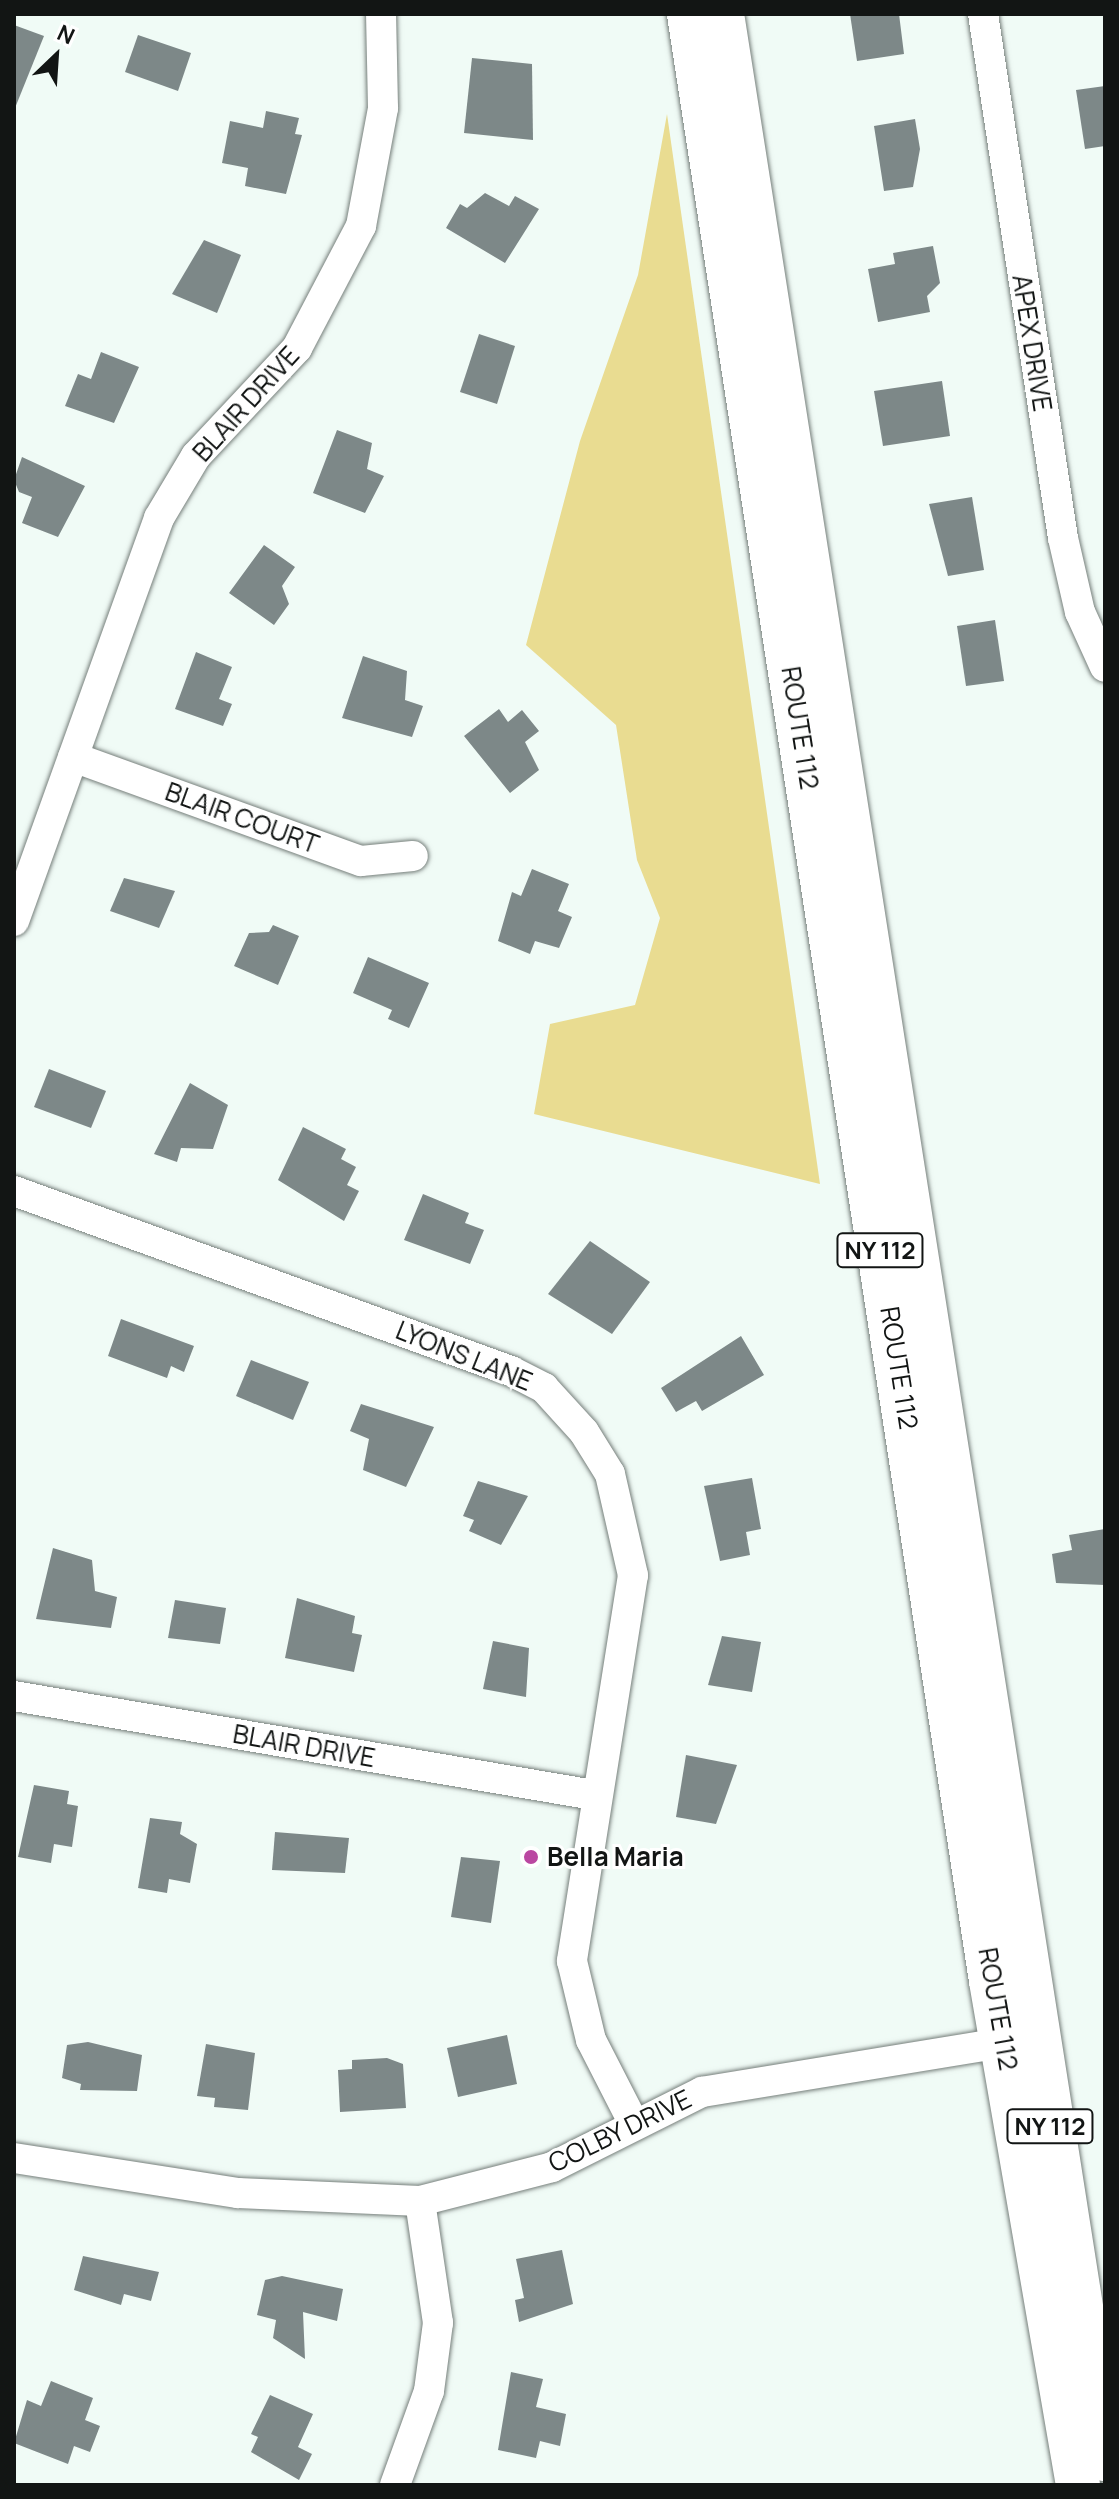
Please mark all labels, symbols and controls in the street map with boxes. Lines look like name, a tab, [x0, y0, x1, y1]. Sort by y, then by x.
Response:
north arrow	[16, 16, 96, 96]
text: N	[53, 17, 80, 51]
street label: APEX DRIVE	[1006, 272, 1058, 414]
street label: BLAIR DRIVE	[186, 340, 306, 468]
street label: ROUTE 112	[775, 664, 825, 792]
street label: BLAIR COURT	[161, 776, 323, 860]
road number: NY 112	[834, 1230, 926, 1270]
street label: ROUTE 112	[874, 1304, 924, 1432]
street label: LYONS LANE	[391, 1315, 537, 1397]
street label: BLAIR DRIVE	[230, 1718, 378, 1774]
place label: Bella Maria	[547, 1841, 684, 1873]
marker: Bella Maria	[522, 1848, 540, 1866]
street label: ROUTE 112	[972, 1945, 1024, 2073]
street label: COLBY DRIVE	[543, 2083, 697, 2179]
road number: NY 112	[1004, 2106, 1096, 2146]

